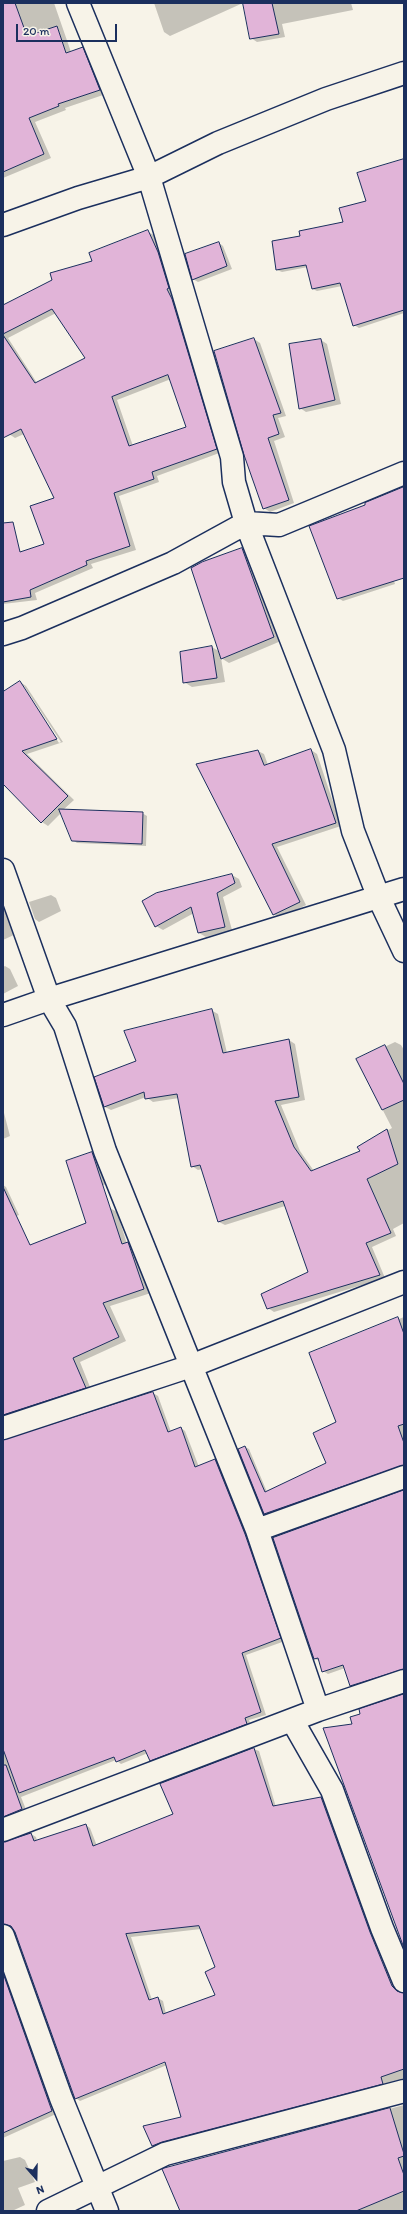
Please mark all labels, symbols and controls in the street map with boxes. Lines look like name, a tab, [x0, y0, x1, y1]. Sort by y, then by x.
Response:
scale bar	[18, 16, 119, 42]
text: 20 m	[23, 24, 50, 38]
north arrow	[16, 2158, 56, 2198]
text: N	[35, 2182, 46, 2197]

